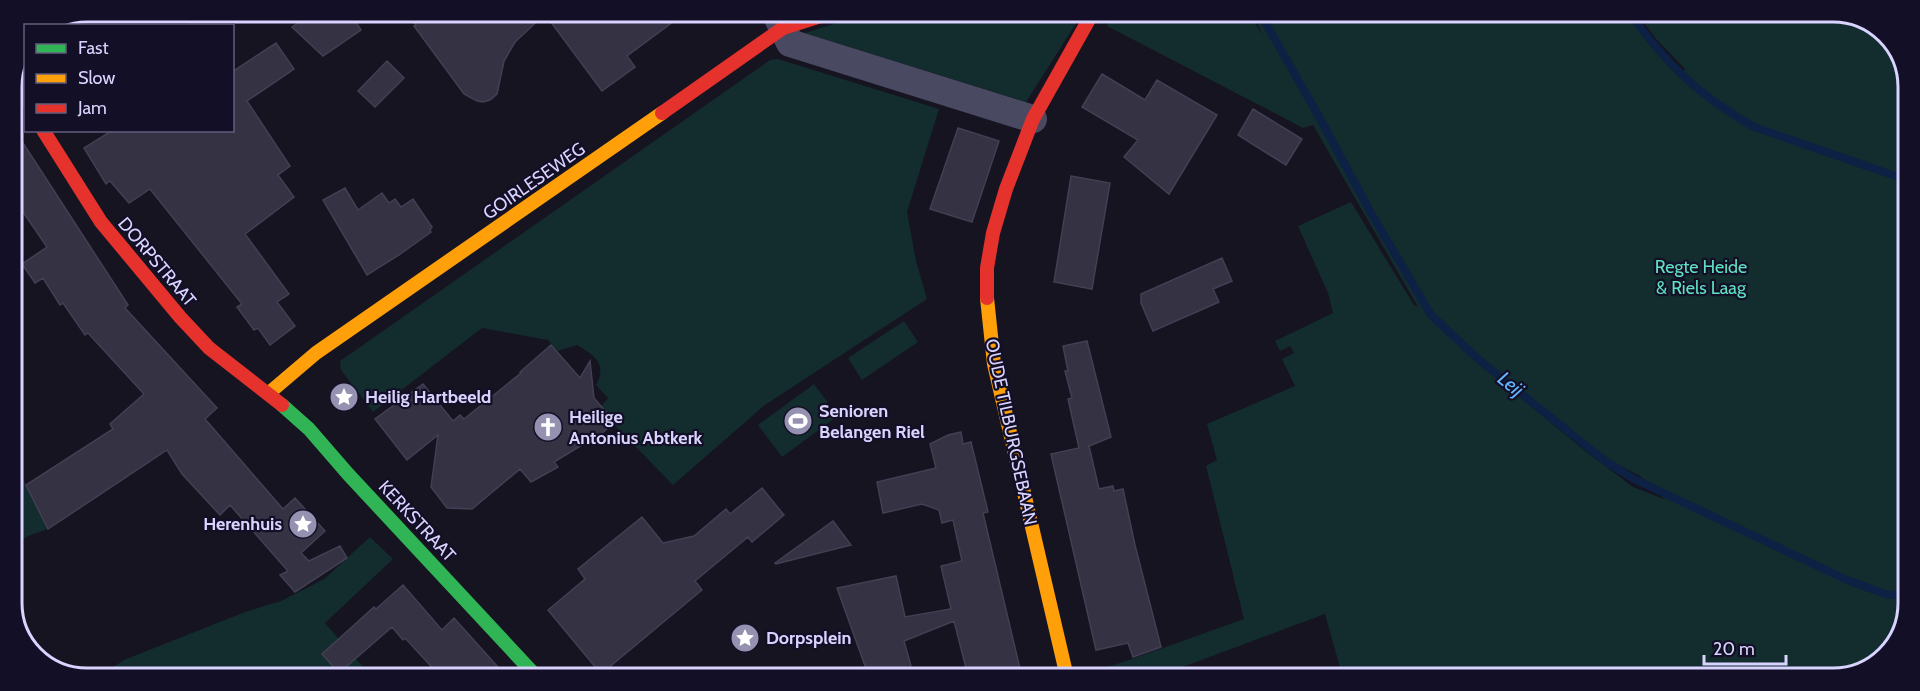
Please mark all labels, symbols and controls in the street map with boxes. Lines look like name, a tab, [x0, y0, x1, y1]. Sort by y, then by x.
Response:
legend	[24, 24, 234, 132]
text: Fast	[78, 37, 109, 59]
text: Slow	[78, 67, 115, 89]
text: Jam	[77, 97, 107, 119]
street label: GOIRLESEWEG	[479, 138, 589, 224]
street label: DORPSTRAAT	[113, 213, 201, 311]
park label: Regte Heide & Riels Laag	[1655, 256, 1747, 299]
street label: OUDE TILBURGSEBAAN	[980, 337, 1042, 527]
water label: Leij	[1493, 366, 1529, 402]
place icon: Heilig Hartbeeld	[328, 381, 360, 413]
place label: Heilig Hartbeeld	[365, 386, 491, 408]
place label: Senioren Belangen Riel	[819, 400, 925, 443]
sports icon: Senioren Belangen Riel	[782, 405, 814, 437]
place label: Heilige Antonius Abtkerk	[569, 406, 703, 449]
church icon: Heilige Antonius Abtkerk	[532, 411, 564, 443]
street label: KERKSTRAAT	[374, 476, 460, 566]
place icon: Herenhuis	[287, 508, 319, 540]
place label: Herenhuis	[203, 513, 282, 535]
place icon: Dorpsplein	[729, 622, 761, 654]
place label: Dorpsplein	[766, 627, 851, 649]
scale bar	[1704, 628, 1786, 666]
text: 20 m	[1713, 638, 1755, 660]

